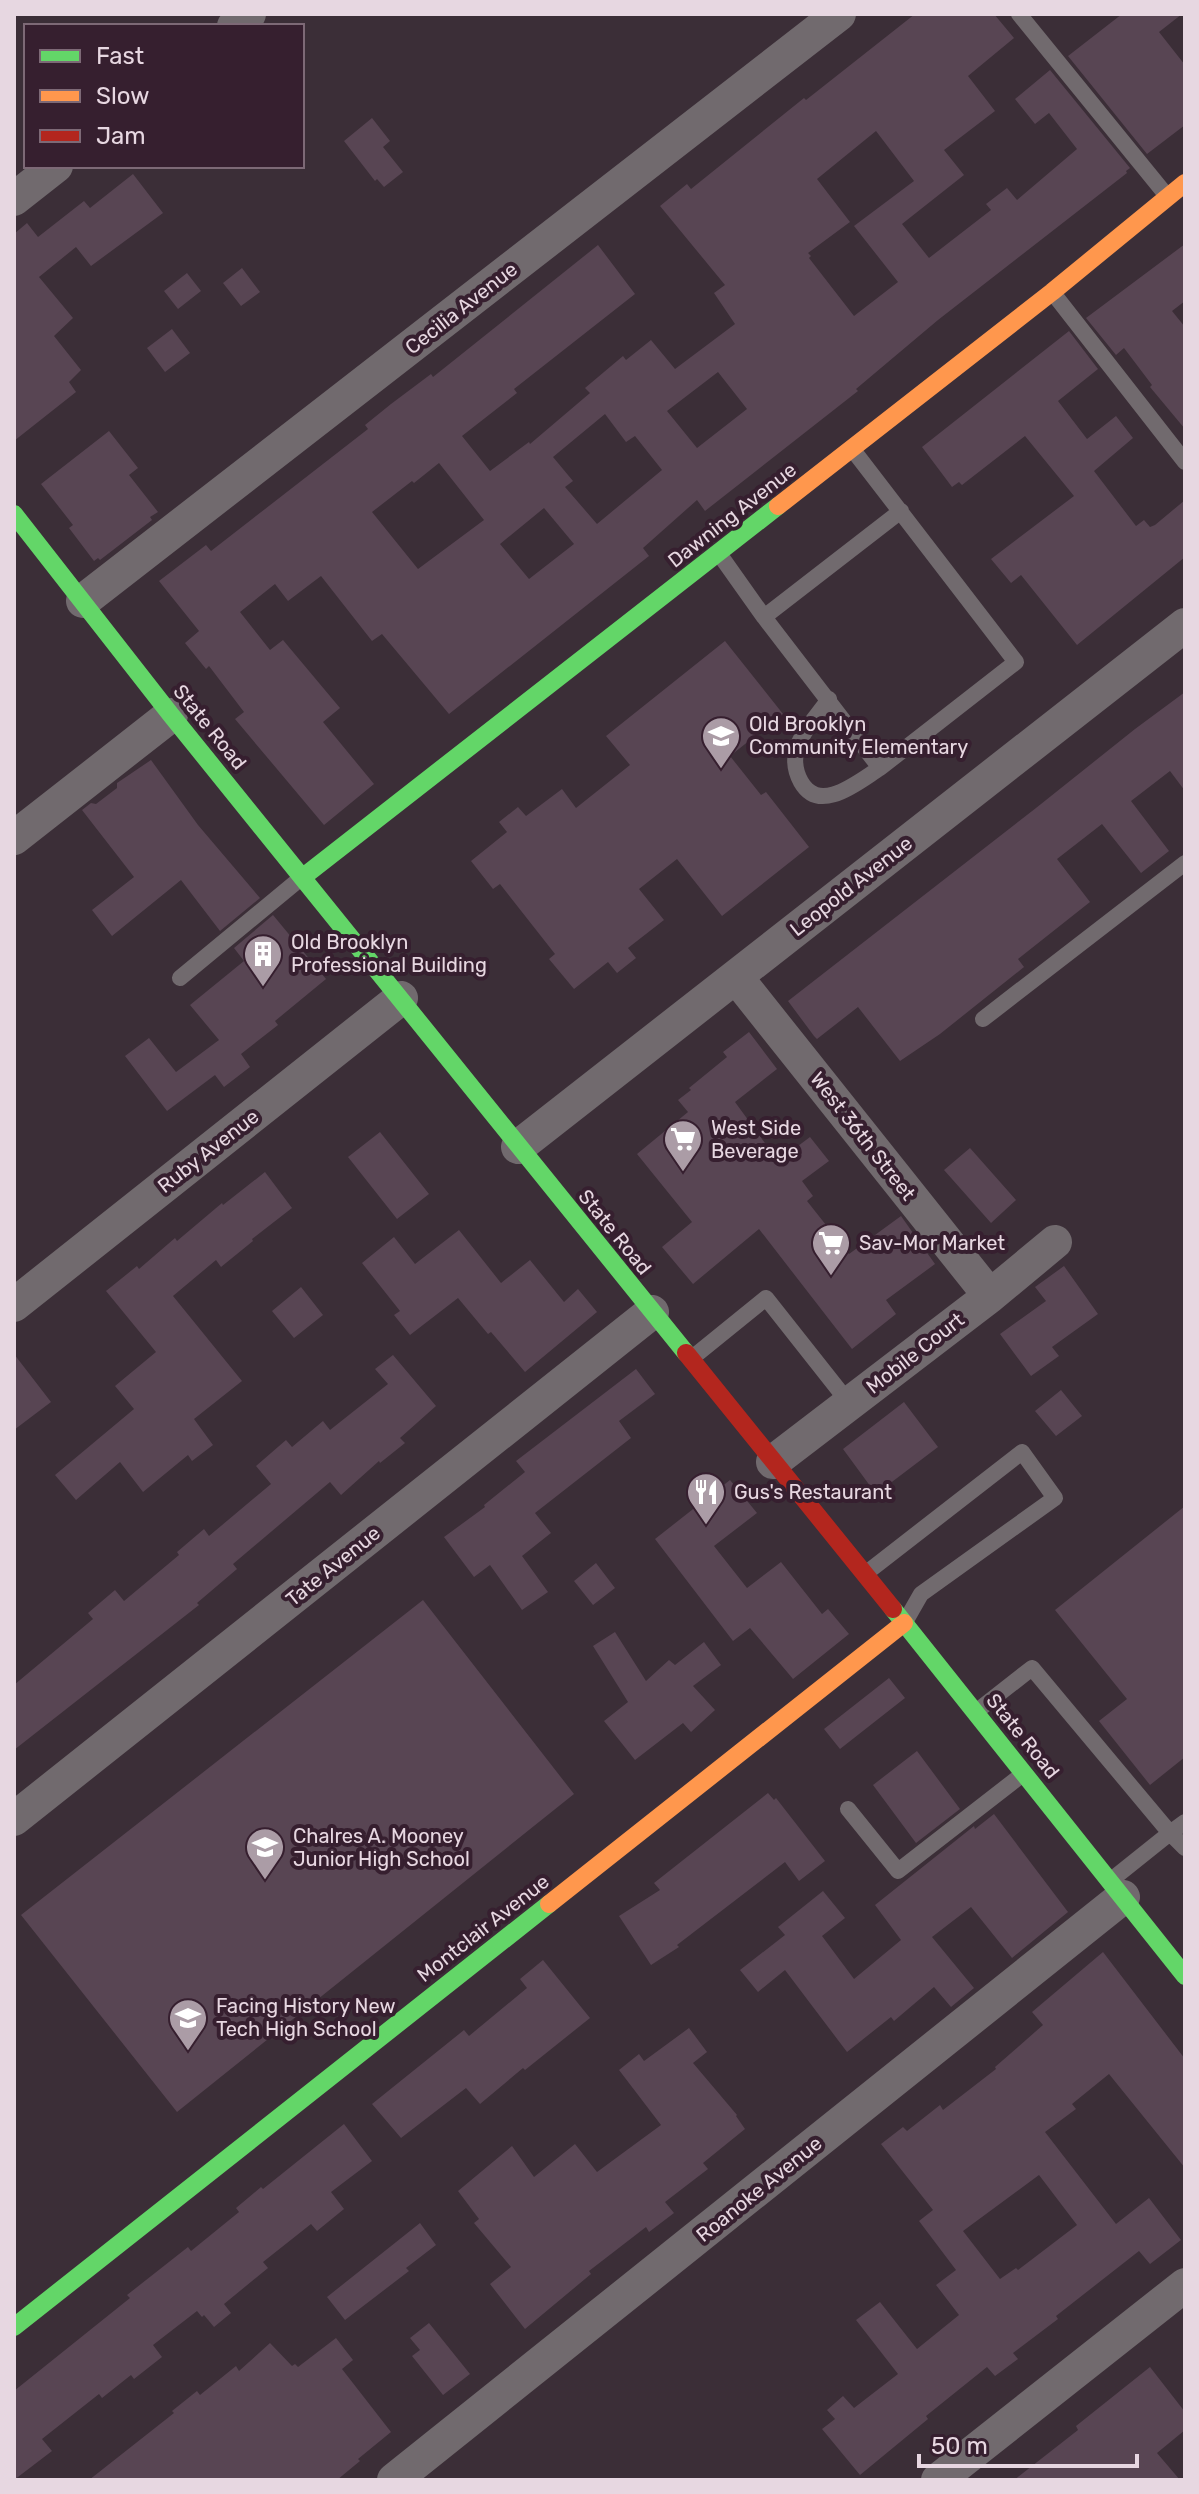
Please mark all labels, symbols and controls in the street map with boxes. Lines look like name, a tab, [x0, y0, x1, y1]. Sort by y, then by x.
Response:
legend	[24, 24, 304, 168]
text: Fast	[96, 42, 144, 70]
text: Slow	[96, 82, 149, 110]
text: Jam	[96, 122, 146, 150]
street label: Cecilia Avenue	[400, 257, 522, 359]
street label: Dawning Avenue	[663, 457, 801, 573]
street label: State Road	[168, 680, 252, 774]
place label: Old Brooklyn Community Elementary	[749, 712, 968, 759]
school or university icon: Old Brooklyn Community Elementary	[700, 715, 742, 770]
street label: Leopold Avenue	[785, 831, 917, 941]
place label: Old Brooklyn Professional Building	[291, 930, 487, 977]
building icon: Old Brooklyn Professional Building	[242, 933, 284, 988]
street label: West 36th Street	[805, 1067, 921, 1205]
street label: Ruby Avenue	[153, 1104, 263, 1198]
place label: West Side Beverage	[711, 1116, 801, 1163]
supermarket icon: West Side Beverage	[662, 1118, 704, 1173]
street label: State Road	[573, 1185, 657, 1279]
supermarket icon: Sav-Mor Market	[810, 1222, 852, 1277]
place label: Sav-Mor Market	[859, 1231, 1005, 1255]
street label: Mobile Court	[861, 1307, 969, 1399]
restaurant icon: Gus's Restaurant	[685, 1471, 727, 1526]
place label: Gus's Restaurant	[734, 1480, 892, 1504]
street label: Tate Avenue	[281, 1521, 385, 1611]
street label: State Road	[981, 1689, 1065, 1783]
place label: Chalres A. Mooney Junior High School	[293, 1824, 470, 1871]
school or university icon: Chalres A. Mooney Junior High School	[244, 1826, 286, 1881]
street label: Montclair Avenue	[412, 1869, 554, 1987]
place label: Facing History New Tech High School	[216, 1994, 395, 2041]
school or university icon: Facing History New Tech High School	[167, 1997, 209, 2052]
street label: Roanoke Avenue	[691, 2131, 827, 2247]
scale bar	[919, 2418, 1137, 2468]
text: 50 m	[931, 2432, 988, 2460]

